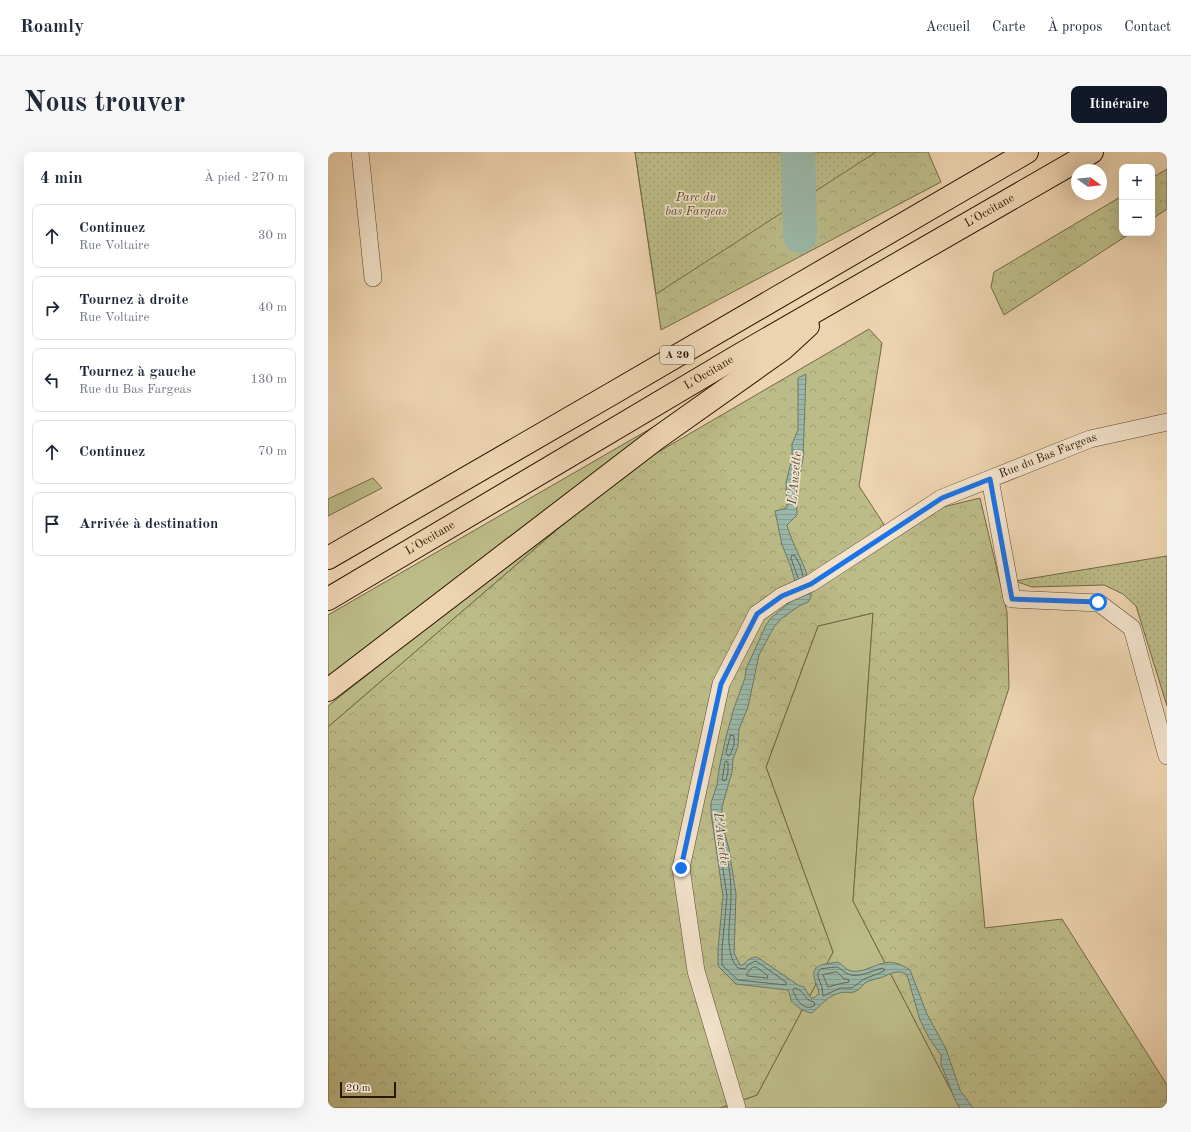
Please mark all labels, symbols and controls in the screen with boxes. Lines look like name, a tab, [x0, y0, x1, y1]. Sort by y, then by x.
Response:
text: Roamly	[20, 18, 84, 37]
text: Accueil	[926, 20, 970, 34]
text: Carte	[992, 20, 1025, 34]
text: À propos	[1047, 20, 1102, 34]
text: Contact	[1124, 20, 1171, 34]
button: Itinéraire	[1071, 86, 1167, 123]
text: Nous trouver	[24, 90, 185, 118]
north arrow	[1071, 164, 1107, 200]
map controls	[1119, 164, 1155, 236]
button: +	[1119, 164, 1155, 200]
text: 4 min	[40, 170, 83, 187]
text: À pied · 270 m	[204, 171, 288, 184]
park label: Parc du bas Fargeas	[665, 192, 727, 218]
street label: L'Occitane	[963, 192, 1017, 230]
button: −	[1119, 200, 1155, 236]
text: Continuez	[79, 221, 145, 236]
icon: ahead	[41, 225, 63, 247]
text: 30 m	[258, 229, 287, 242]
text: Rue Voltaire	[79, 239, 149, 252]
text: Tournez à droite	[79, 293, 189, 308]
icon: right	[41, 297, 63, 319]
text: 40 m	[258, 301, 287, 314]
text: Rue Voltaire	[79, 311, 149, 324]
road number: A 20	[660, 346, 694, 364]
street label: L'Occitane	[682, 353, 736, 392]
text: Tournez à gauche	[79, 365, 196, 380]
icon: left	[41, 369, 63, 391]
text: 130 m	[250, 373, 287, 386]
text: Rue du Bas Fargeas	[79, 383, 192, 396]
street label: Rue du Bas Fargeas	[997, 432, 1098, 481]
icon: ahead	[41, 441, 63, 463]
text: Continuez	[79, 445, 145, 460]
text: 70 m	[258, 445, 287, 458]
water label: L'Auzette	[786, 451, 804, 506]
icon: arrive	[41, 513, 63, 535]
text: Arrivée à destination	[79, 517, 218, 532]
street label: L'Occitane	[404, 519, 458, 558]
route start	[1089, 593, 1107, 611]
water label: L'Auzette	[711, 811, 731, 866]
route end	[672, 859, 690, 877]
scale bar	[340, 1080, 396, 1099]
text: 20 m	[346, 1083, 371, 1094]

